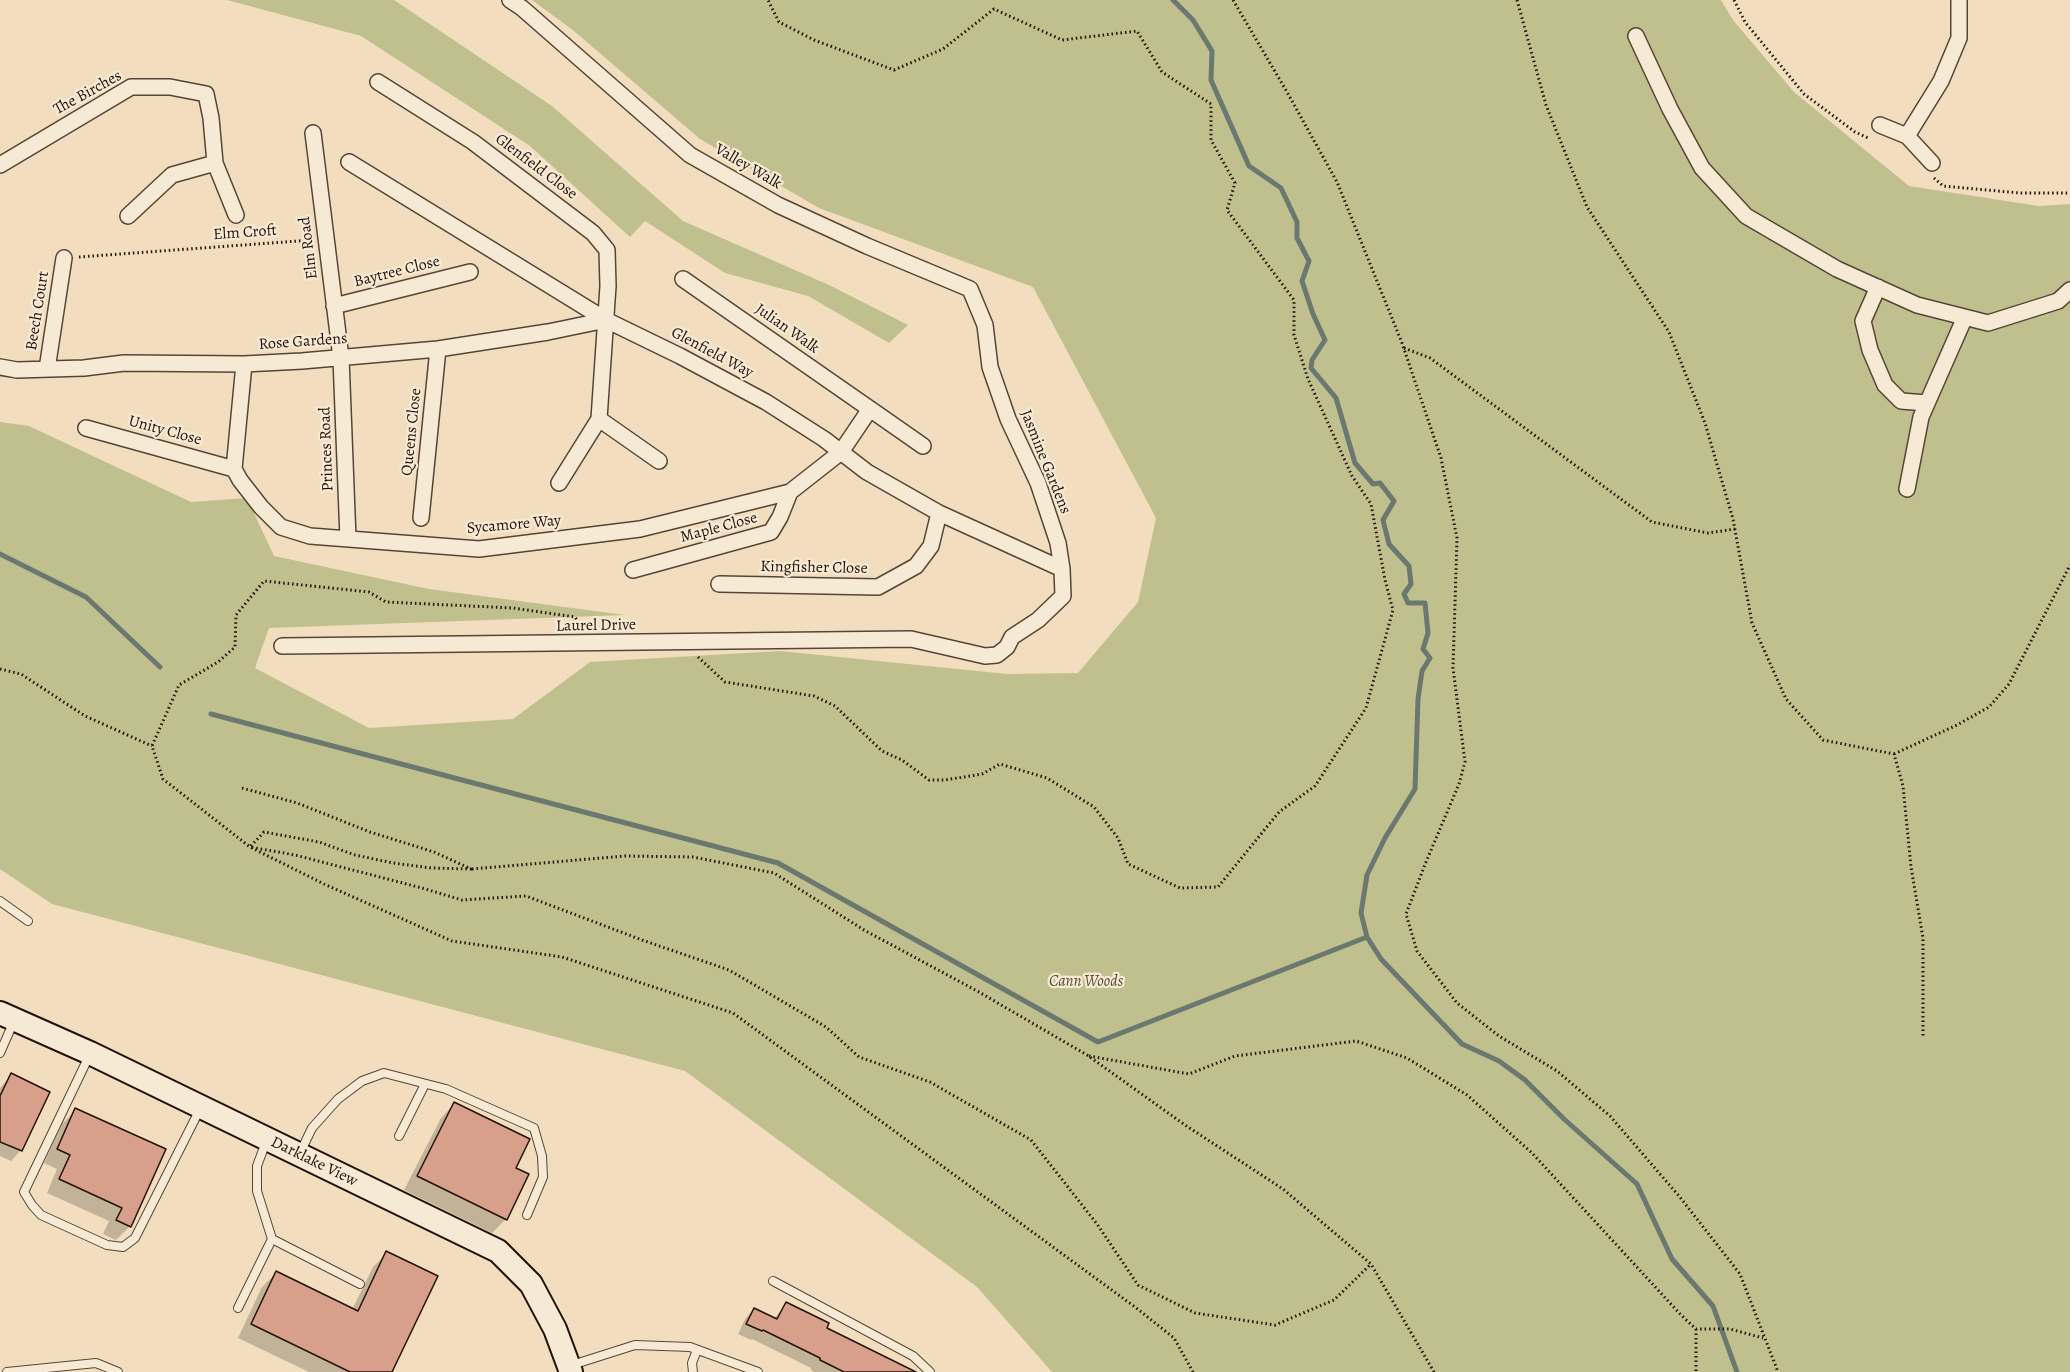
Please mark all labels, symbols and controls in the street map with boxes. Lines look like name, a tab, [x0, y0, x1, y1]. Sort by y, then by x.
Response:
street label: The Birches	[51, 66, 125, 120]
street label: Glenfield Close	[491, 130, 581, 204]
street label: Valley Walk	[711, 140, 785, 194]
street label: Elm Road	[296, 215, 322, 281]
street label: Elm Croft	[212, 221, 278, 245]
street label: Baytree Close	[352, 252, 442, 292]
street label: Beech Court	[22, 270, 54, 352]
street label: Julian Walk	[751, 300, 823, 358]
street label: Glenfield Way	[668, 323, 756, 383]
street label: Rose Gardens	[258, 329, 348, 355]
street label: Queens Close	[398, 387, 426, 477]
street label: Princes Road	[316, 406, 338, 492]
street label: Jasmine Gardens	[1015, 407, 1075, 517]
street label: Unity Close	[126, 412, 204, 450]
street label: Maple Close	[678, 509, 760, 547]
street label: Sycamore Way	[466, 511, 562, 539]
street label: Kingfisher Close	[760, 557, 868, 579]
street label: Laurel Drive	[556, 616, 636, 636]
park label: Cann Woods	[1049, 972, 1123, 992]
street label: Darklake View	[267, 1133, 361, 1191]

